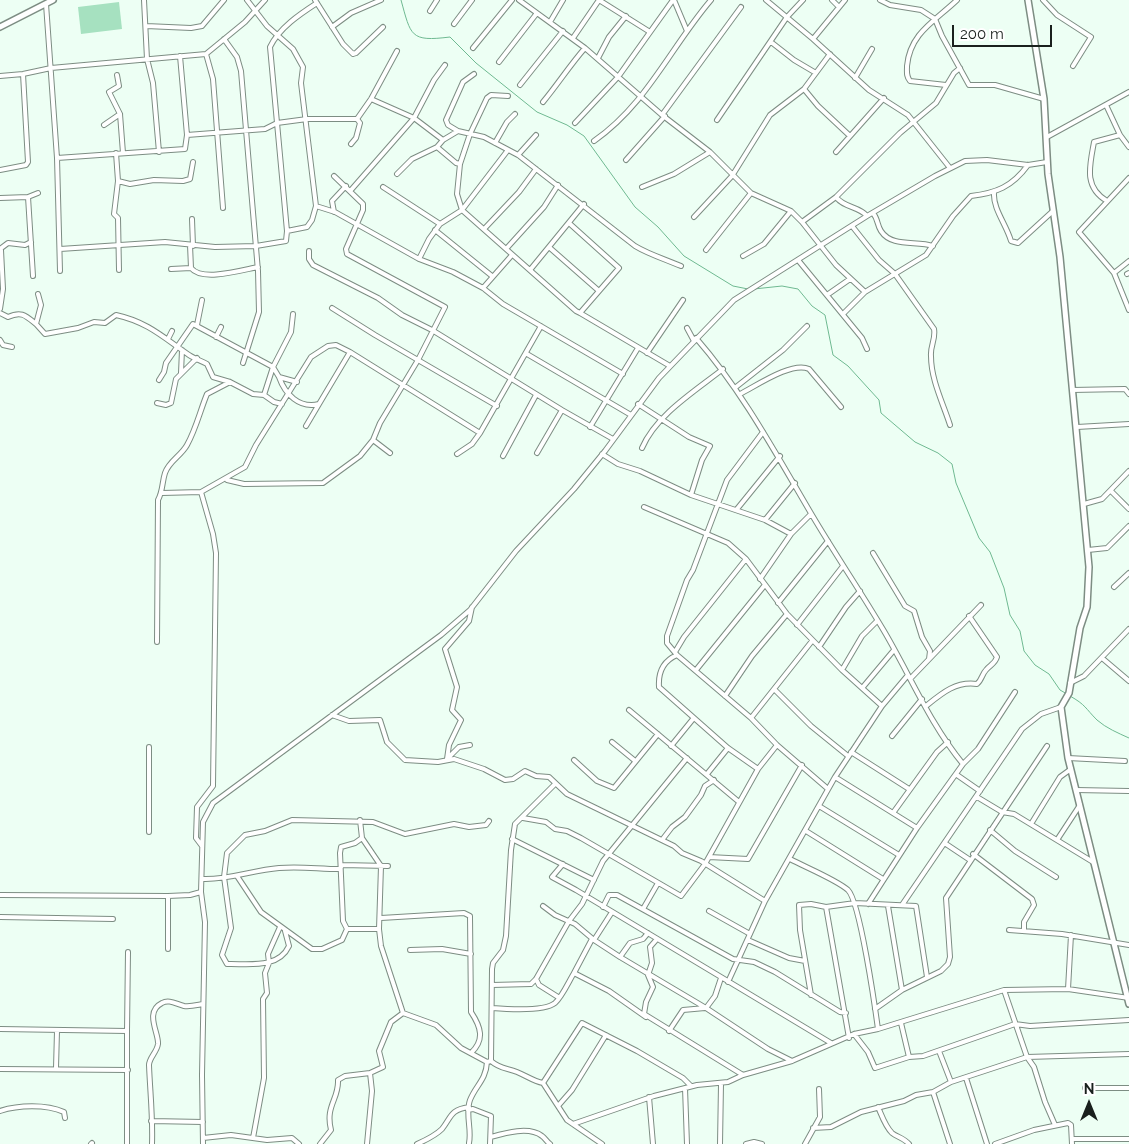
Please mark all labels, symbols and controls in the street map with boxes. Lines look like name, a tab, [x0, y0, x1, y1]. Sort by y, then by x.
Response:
scale bar	[954, 15, 1054, 47]
text: 200 m	[960, 25, 1004, 43]
north arrow	[1064, 1079, 1114, 1129]
text: N	[1084, 1081, 1094, 1097]

